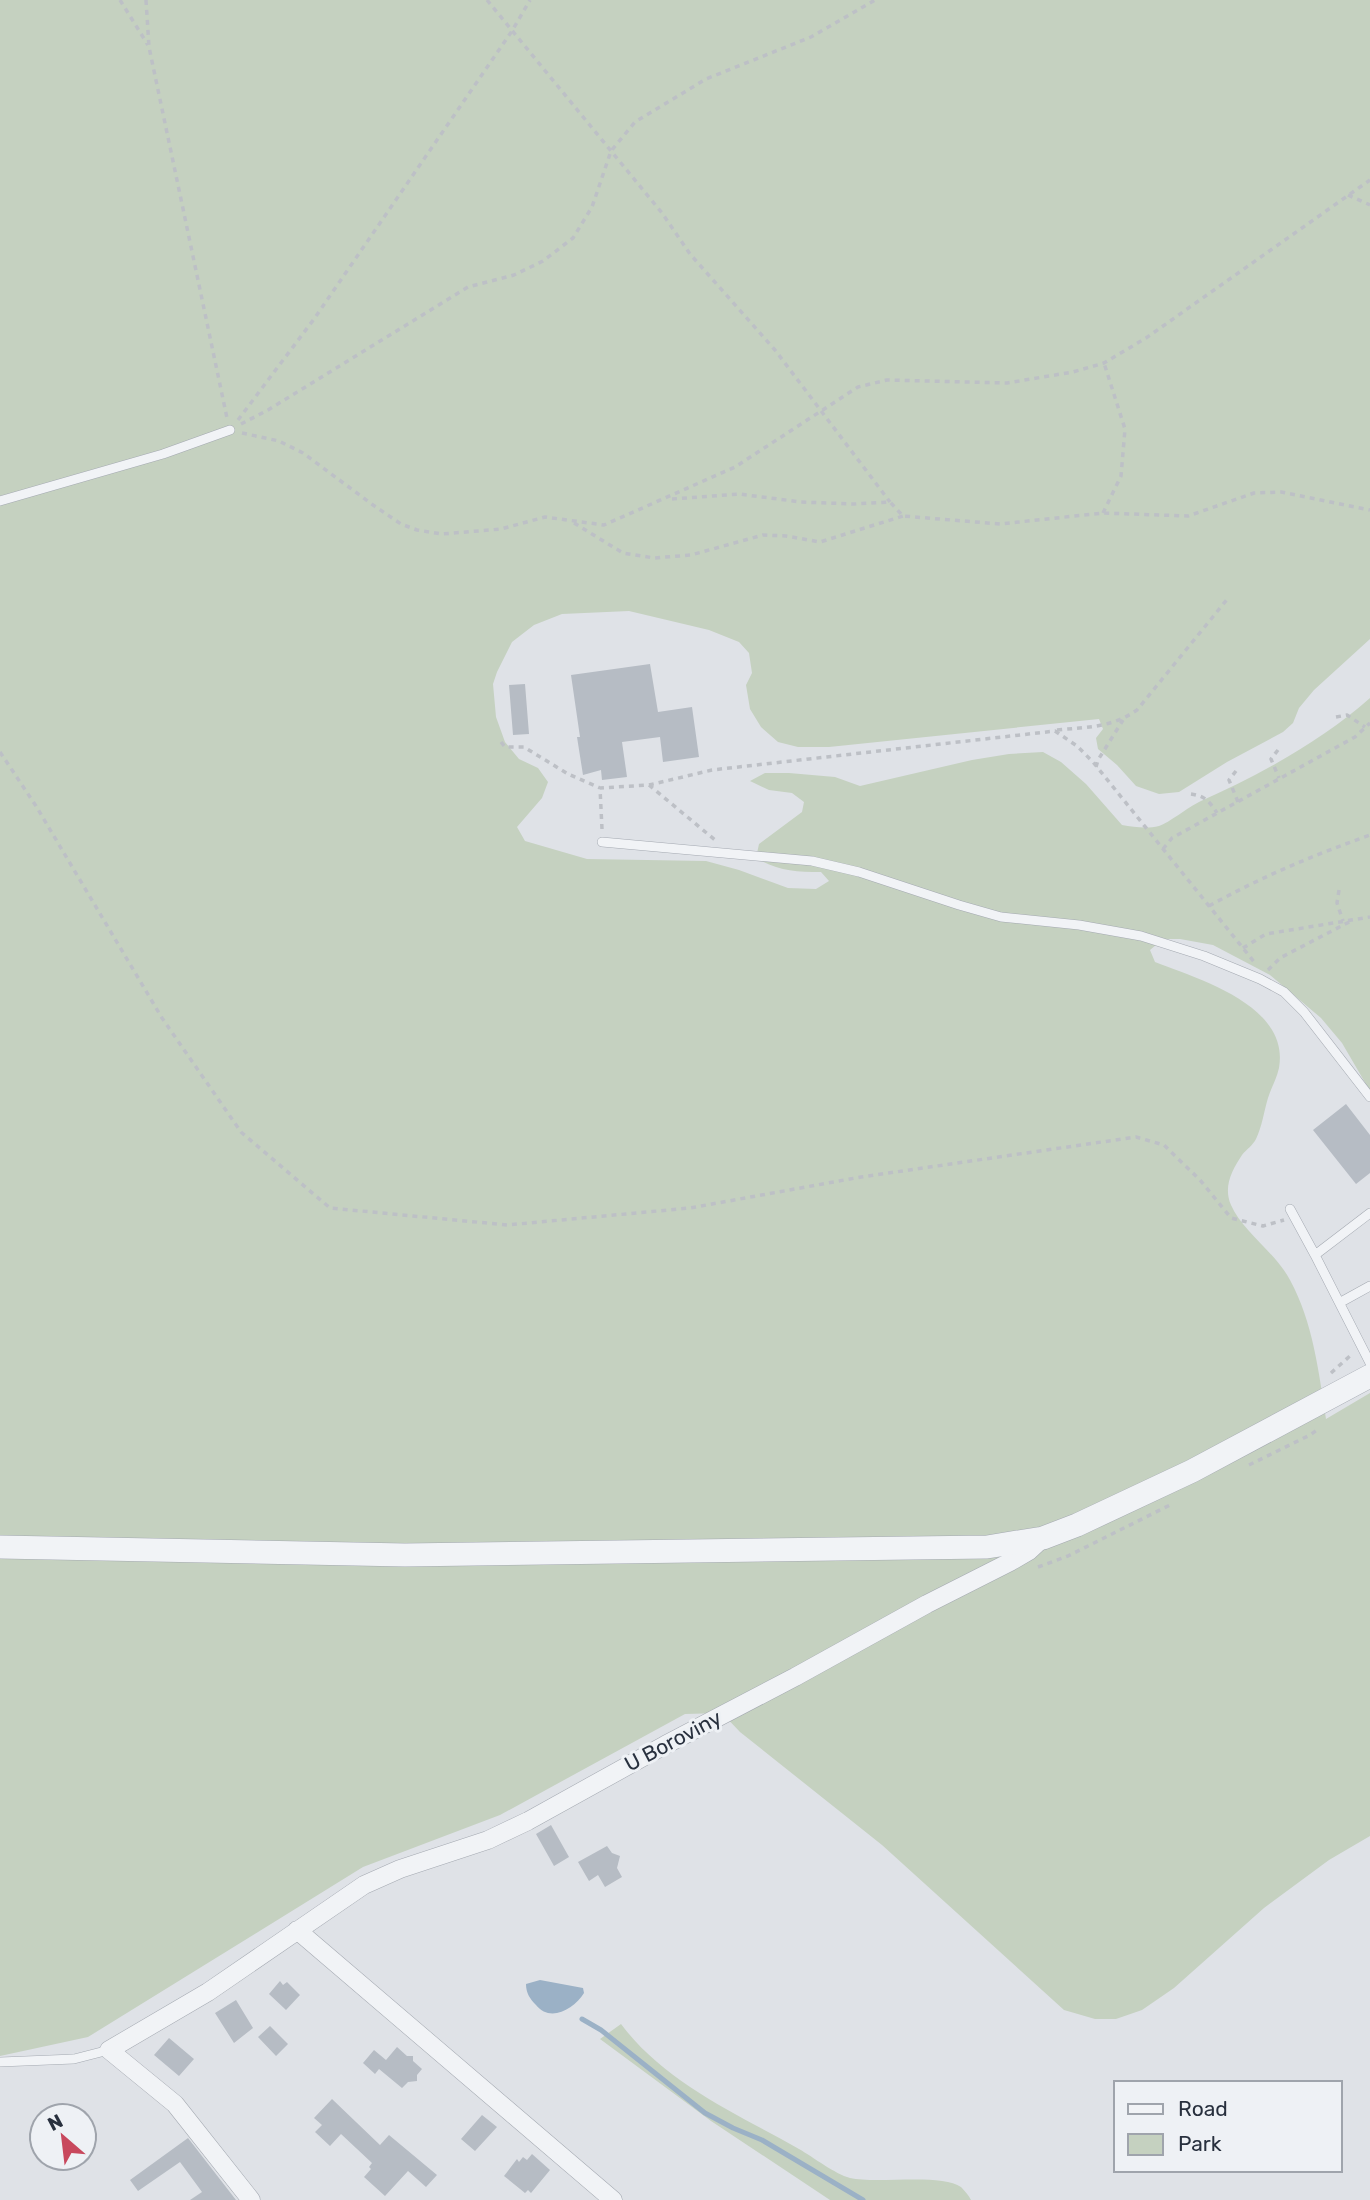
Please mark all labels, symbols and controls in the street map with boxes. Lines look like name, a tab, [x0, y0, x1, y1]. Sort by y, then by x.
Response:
street label: U Boroviny	[620, 1704, 726, 1776]
legend	[1114, 2081, 1342, 2172]
text: Road	[1178, 2096, 1228, 2121]
north arrow	[28, 2102, 98, 2172]
text: N	[44, 2109, 67, 2136]
text: Park	[1178, 2131, 1222, 2156]

